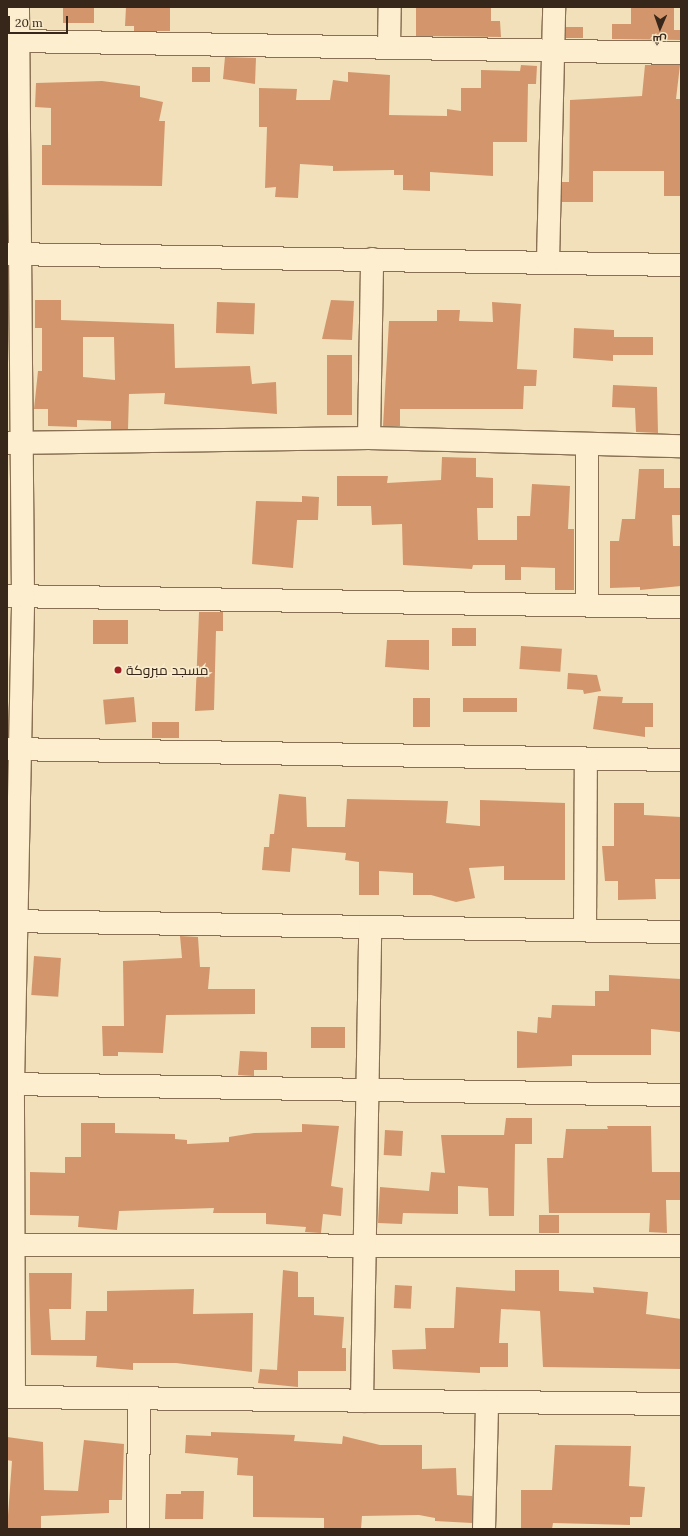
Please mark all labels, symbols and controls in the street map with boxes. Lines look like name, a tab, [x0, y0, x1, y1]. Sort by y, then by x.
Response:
scale bar	[10, 8, 70, 34]
north arrow	[640, 8, 680, 48]
text: 20 m	[15, 15, 43, 30]
text: ش	[652, 33, 667, 47]
place label: مسجد مبروكة	[126, 662, 208, 678]
marker: مسجد مبروكة	[113, 665, 123, 675]

